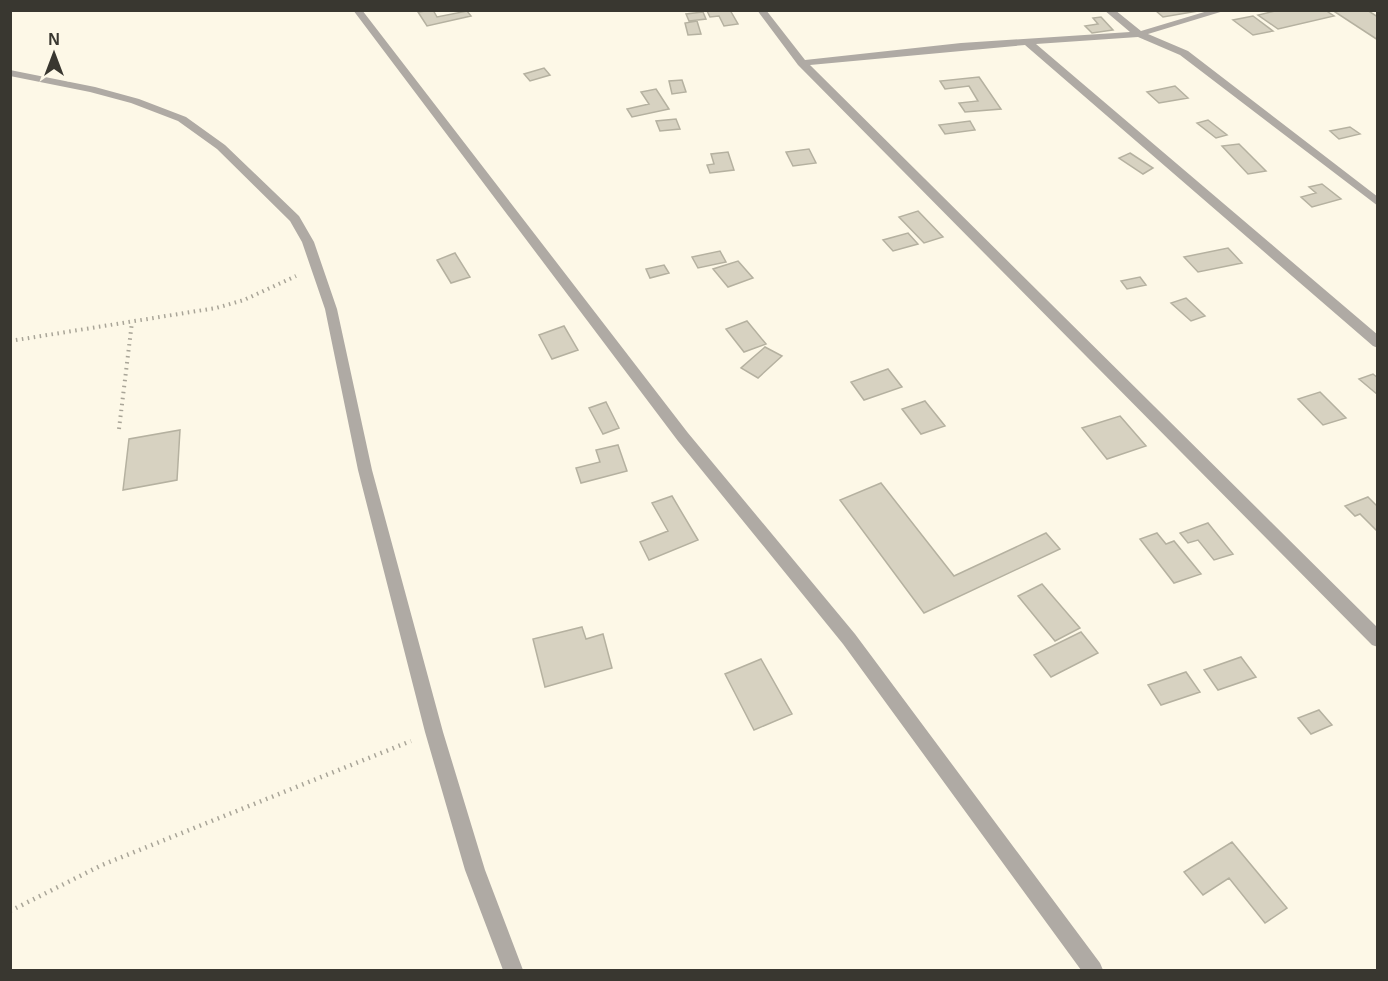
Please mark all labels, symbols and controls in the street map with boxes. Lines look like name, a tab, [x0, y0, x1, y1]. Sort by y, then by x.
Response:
north arrow	[24, 24, 84, 84]
text: N	[48, 31, 60, 48]

